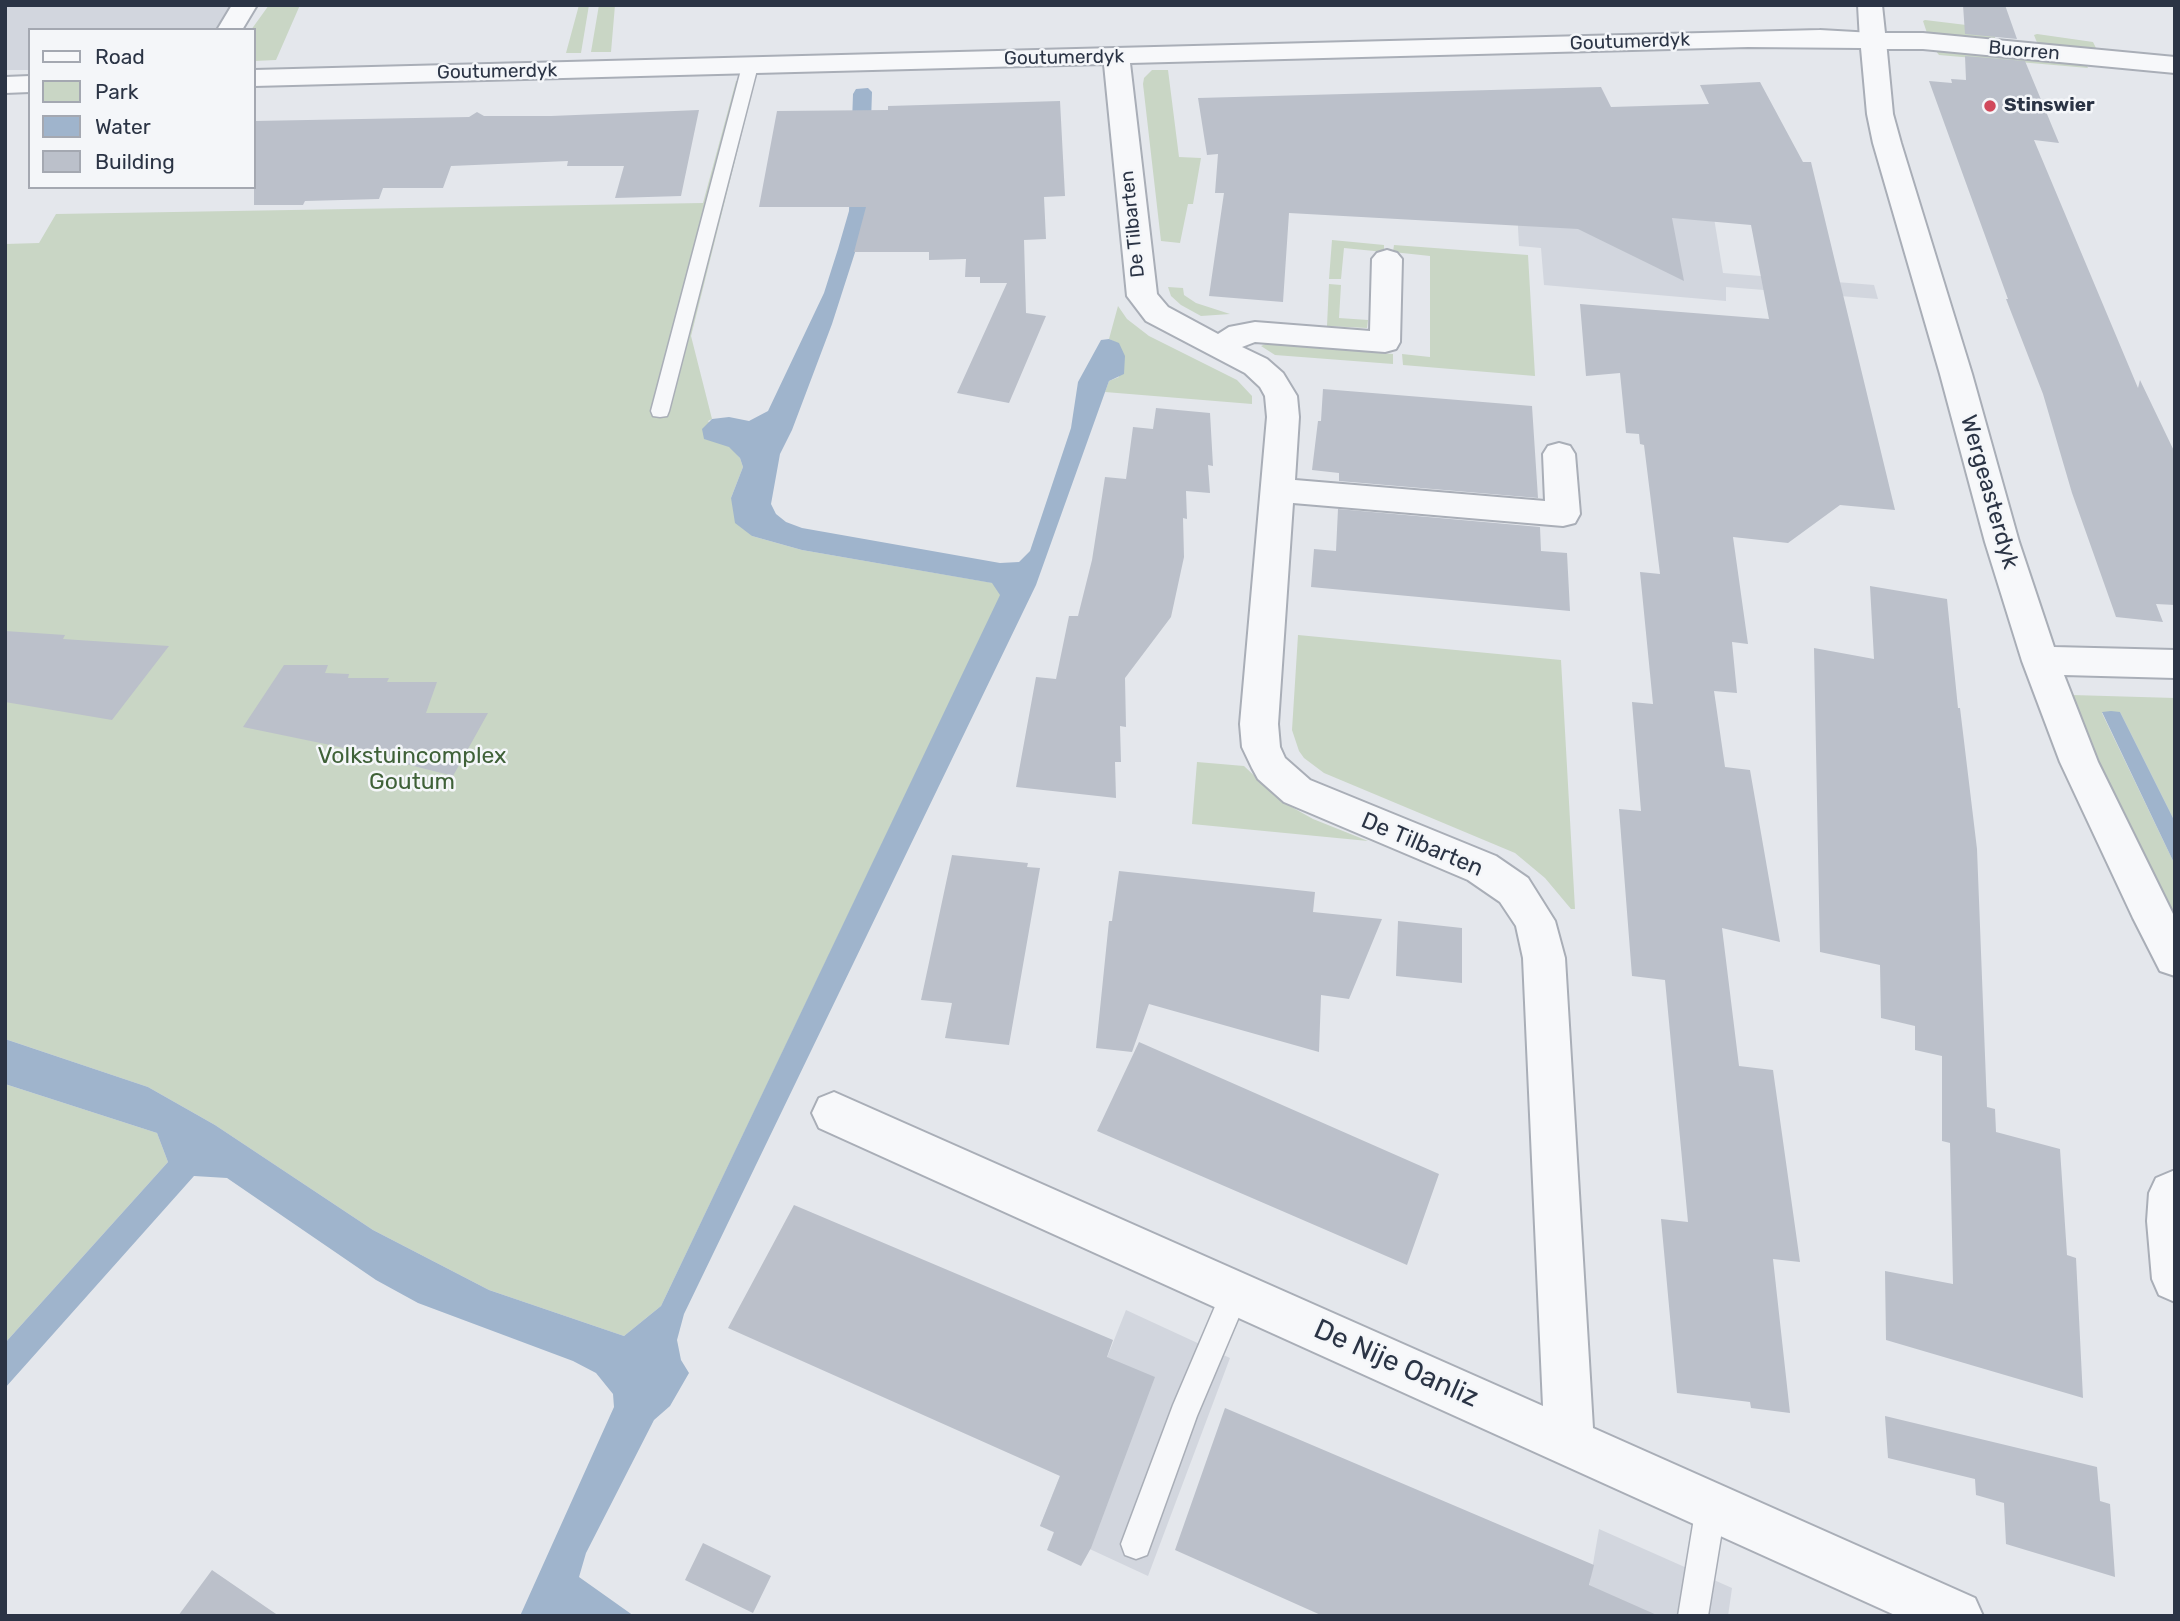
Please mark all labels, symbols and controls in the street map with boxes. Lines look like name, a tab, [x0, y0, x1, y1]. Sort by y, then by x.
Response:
legend	[28, 28, 256, 189]
street label: Goutumerdyk	[1569, 29, 1691, 55]
street label: Buorren	[1987, 37, 2061, 65]
text: Road	[95, 44, 145, 69]
street label: Goutumerdyk	[1004, 46, 1124, 70]
street label: Goutumerdyk	[437, 60, 557, 84]
text: Park	[95, 79, 139, 104]
place label: Stinswier	[2004, 95, 2095, 117]
marker: Stinswier	[1982, 98, 1998, 114]
text: Water	[95, 114, 151, 139]
text: Building	[95, 149, 175, 174]
street label: De Tilbarten	[1116, 170, 1150, 278]
street label: Wergeasterdyk	[1954, 412, 2024, 572]
park label: Volkstuincomplex Goutum	[317, 742, 507, 796]
street label: De Tilbarten	[1357, 807, 1487, 883]
street label: De Nije Oanliz	[1308, 1313, 1484, 1415]

